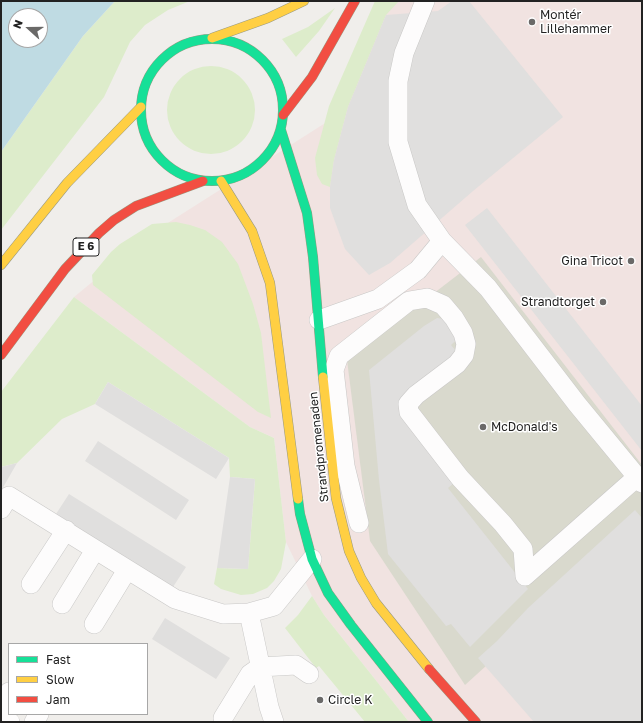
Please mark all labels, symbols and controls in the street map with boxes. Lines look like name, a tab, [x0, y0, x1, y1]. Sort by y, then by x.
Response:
north arrow	[8, 8, 48, 48]
place label: Montér Lillehammer	[540, 8, 612, 36]
marker: Montér Lillehammer	[527, 17, 537, 27]
text: N	[10, 18, 25, 30]
road number: E 6	[73, 238, 99, 256]
place label: Gina Tricot	[561, 254, 623, 268]
marker: Gina Tricot	[626, 256, 636, 266]
place label: Strandtorget	[521, 295, 595, 309]
marker: Strandtorget	[598, 297, 608, 307]
street label: Strandpromenaden	[306, 391, 332, 503]
place label: McDonald's	[491, 420, 558, 434]
marker: McDonald's	[478, 422, 488, 432]
legend	[8, 643, 148, 715]
text: Fast	[46, 652, 71, 667]
text: Slow	[46, 672, 74, 687]
text: Jam	[46, 692, 70, 707]
place label: Circle K	[328, 693, 372, 707]
marker: Circle K	[315, 695, 325, 705]

